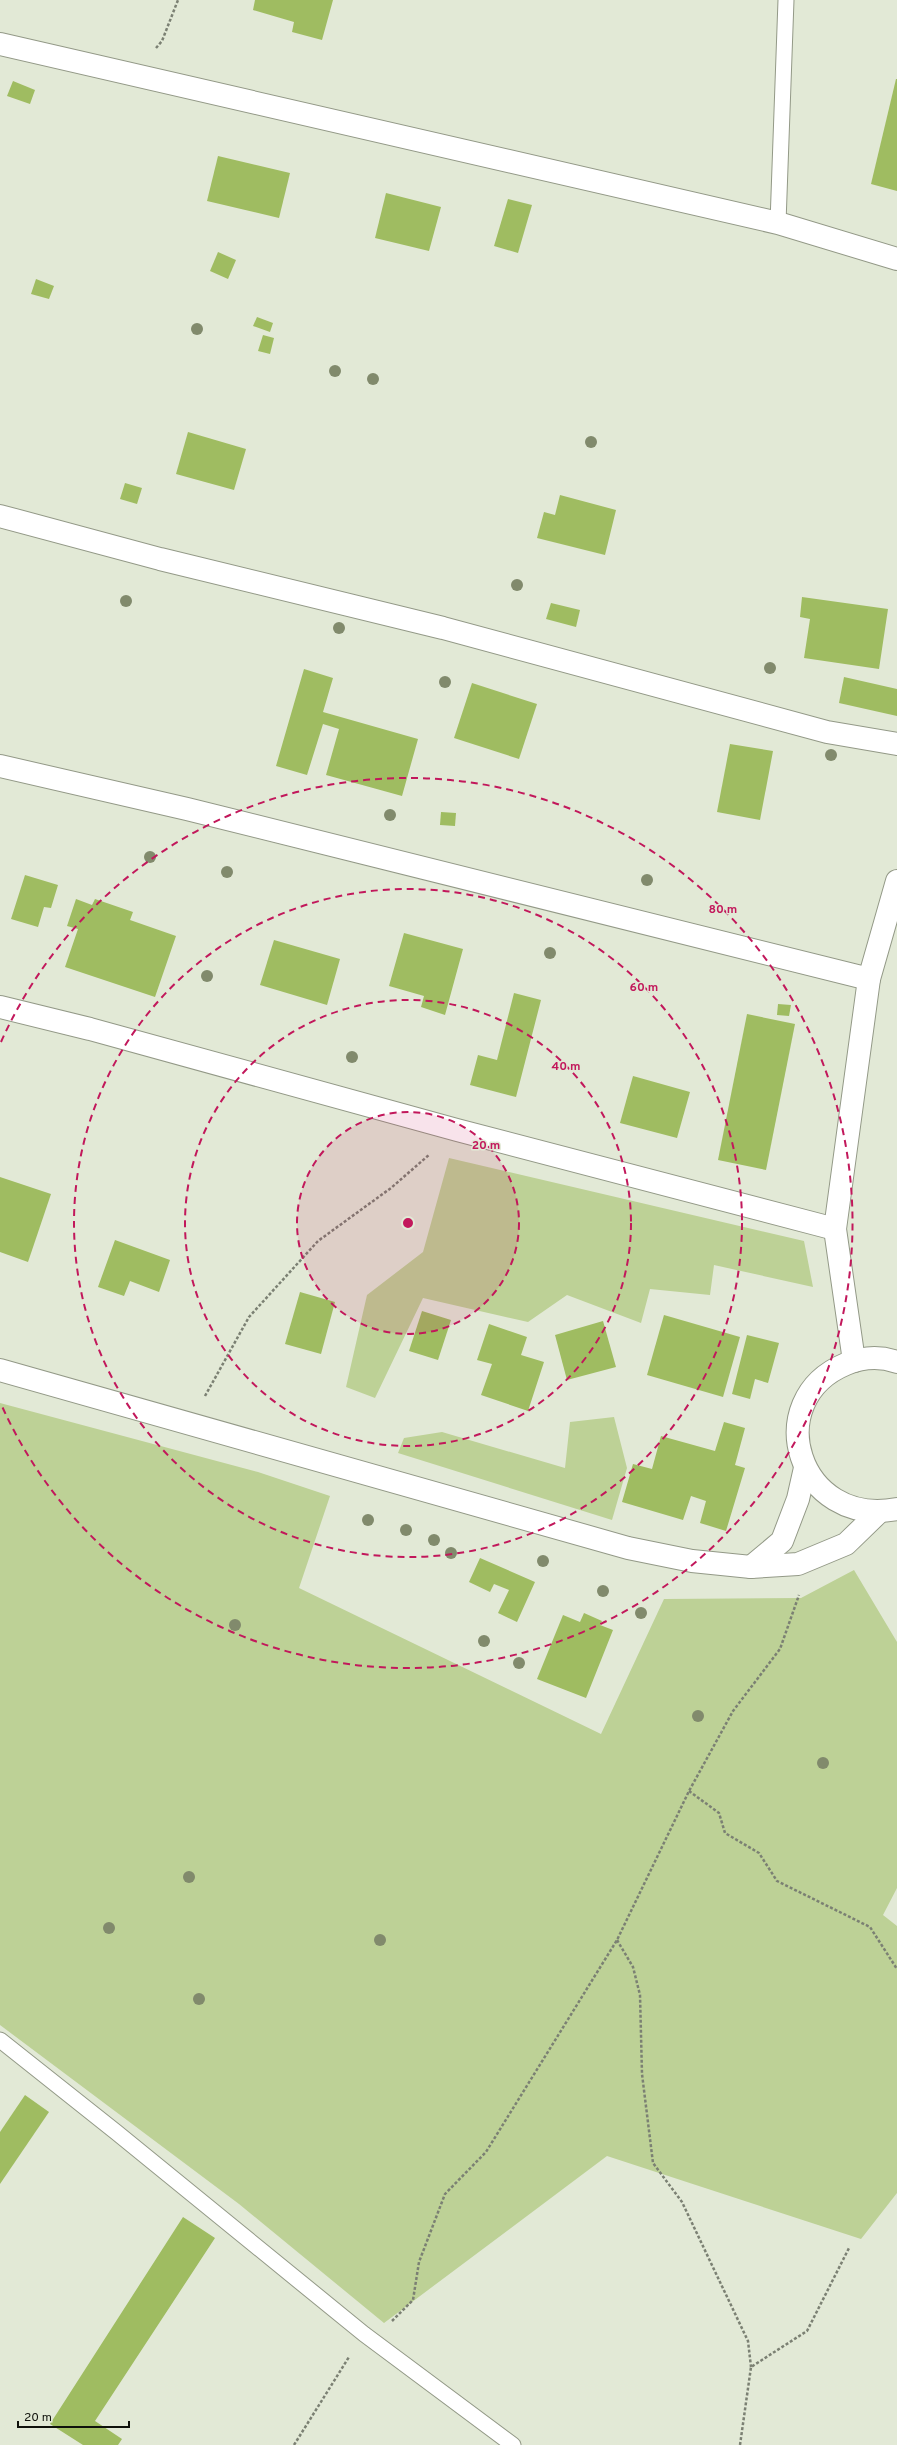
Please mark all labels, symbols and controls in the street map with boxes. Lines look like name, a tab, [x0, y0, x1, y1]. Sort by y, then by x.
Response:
text: 80 m	[709, 902, 737, 918]
text: 60 m	[630, 980, 658, 996]
text: 40 m	[551, 1059, 581, 1075]
text: 20 m	[472, 1138, 500, 1154]
centre of rings	[401, 1216, 415, 1230]
scale bar	[18, 2403, 129, 2429]
text: 20 m	[24, 2410, 52, 2426]

